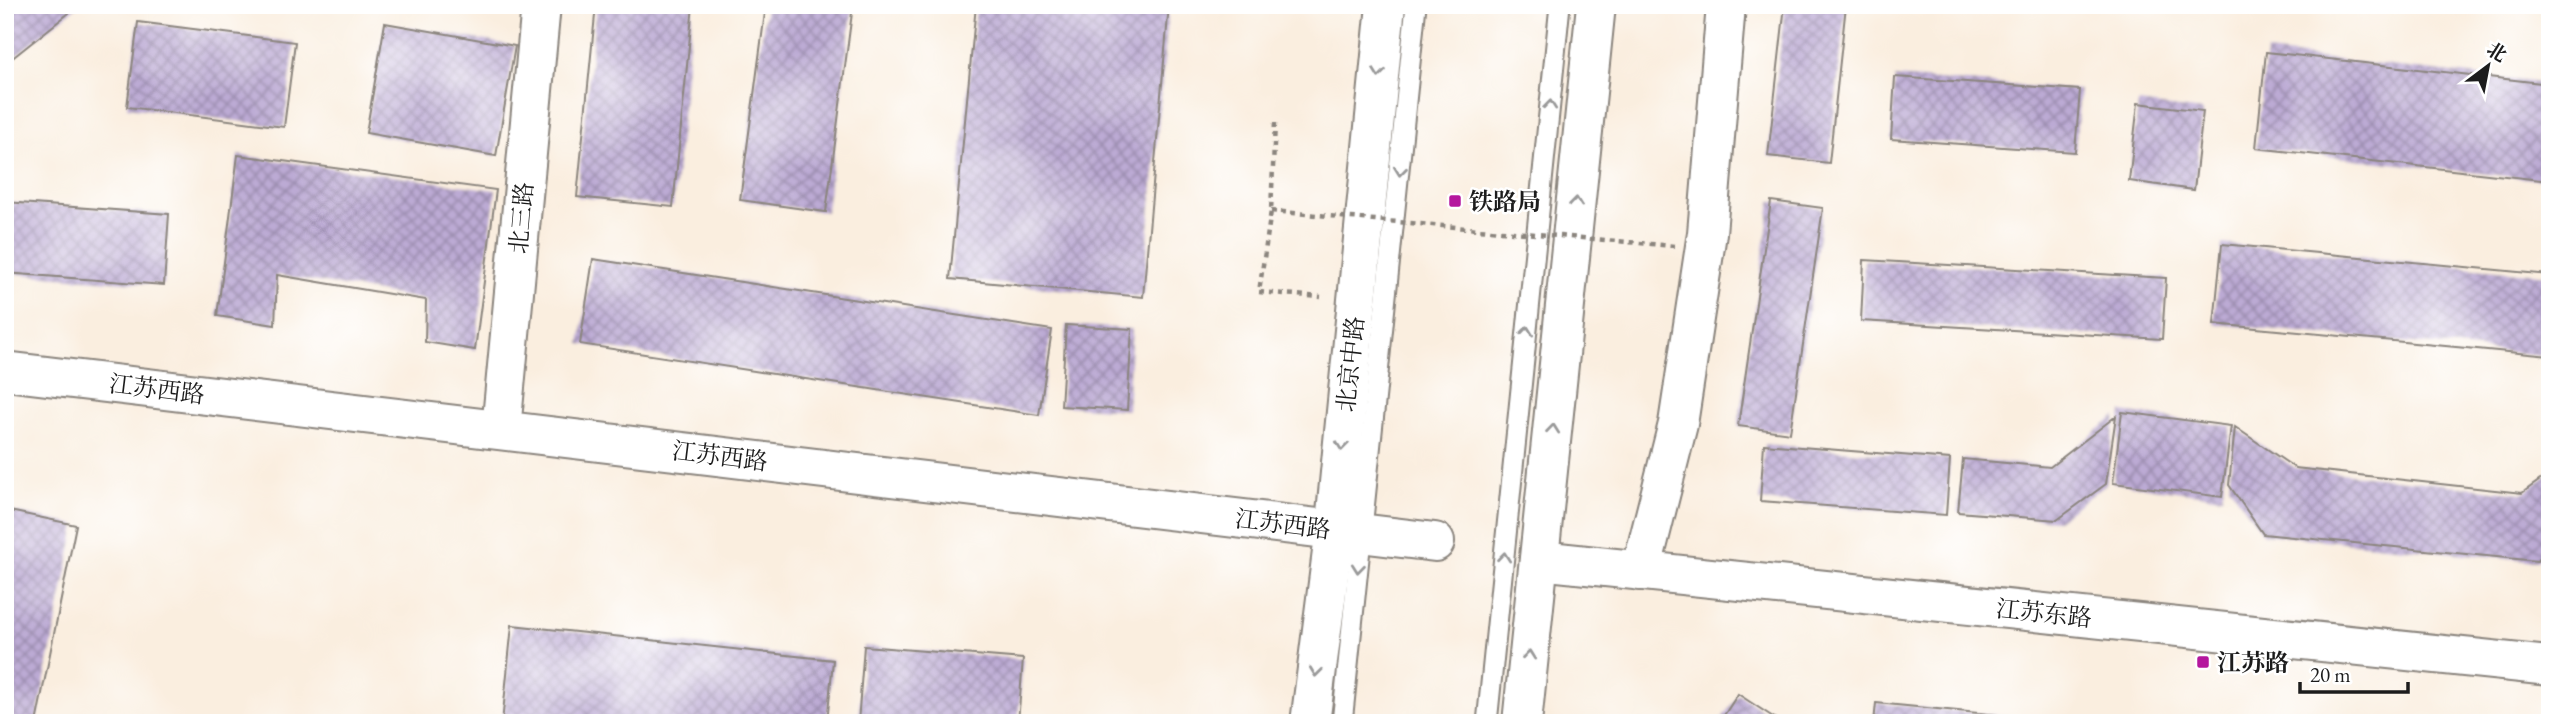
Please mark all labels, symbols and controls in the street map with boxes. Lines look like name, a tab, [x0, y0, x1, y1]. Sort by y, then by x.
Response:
north arrow	[2454, 32, 2524, 102]
text: 北	[2482, 36, 2511, 68]
one-way arrow	[1372, 68, 1387, 79]
one-way arrow	[1542, 99, 1557, 110]
one-way arrow	[1392, 165, 1407, 176]
street label: 北三路	[502, 181, 540, 255]
place label: 铁路局	[1469, 186, 1541, 217]
marker: 铁路局	[1447, 193, 1463, 209]
one-way arrow	[1568, 196, 1583, 208]
street label: 北京中路	[1330, 315, 1370, 413]
one-way arrow	[1520, 325, 1535, 337]
street label: 江苏西路	[107, 368, 207, 410]
one-way arrow	[1545, 423, 1560, 434]
street label: 江苏西路	[670, 435, 770, 477]
one-way arrow	[1335, 441, 1350, 452]
street label: 江苏西路	[1233, 503, 1333, 545]
one-way arrow	[1497, 552, 1512, 563]
one-way arrow	[1351, 562, 1366, 573]
street label: 江苏东路	[1995, 593, 2093, 633]
place label: 江苏路	[2217, 647, 2289, 678]
one-way arrow	[1522, 649, 1537, 661]
scale bar	[2300, 651, 2408, 695]
marker: 江苏路	[2195, 654, 2211, 670]
text: 20 m	[2310, 661, 2351, 688]
one-way arrow	[1309, 666, 1324, 678]

